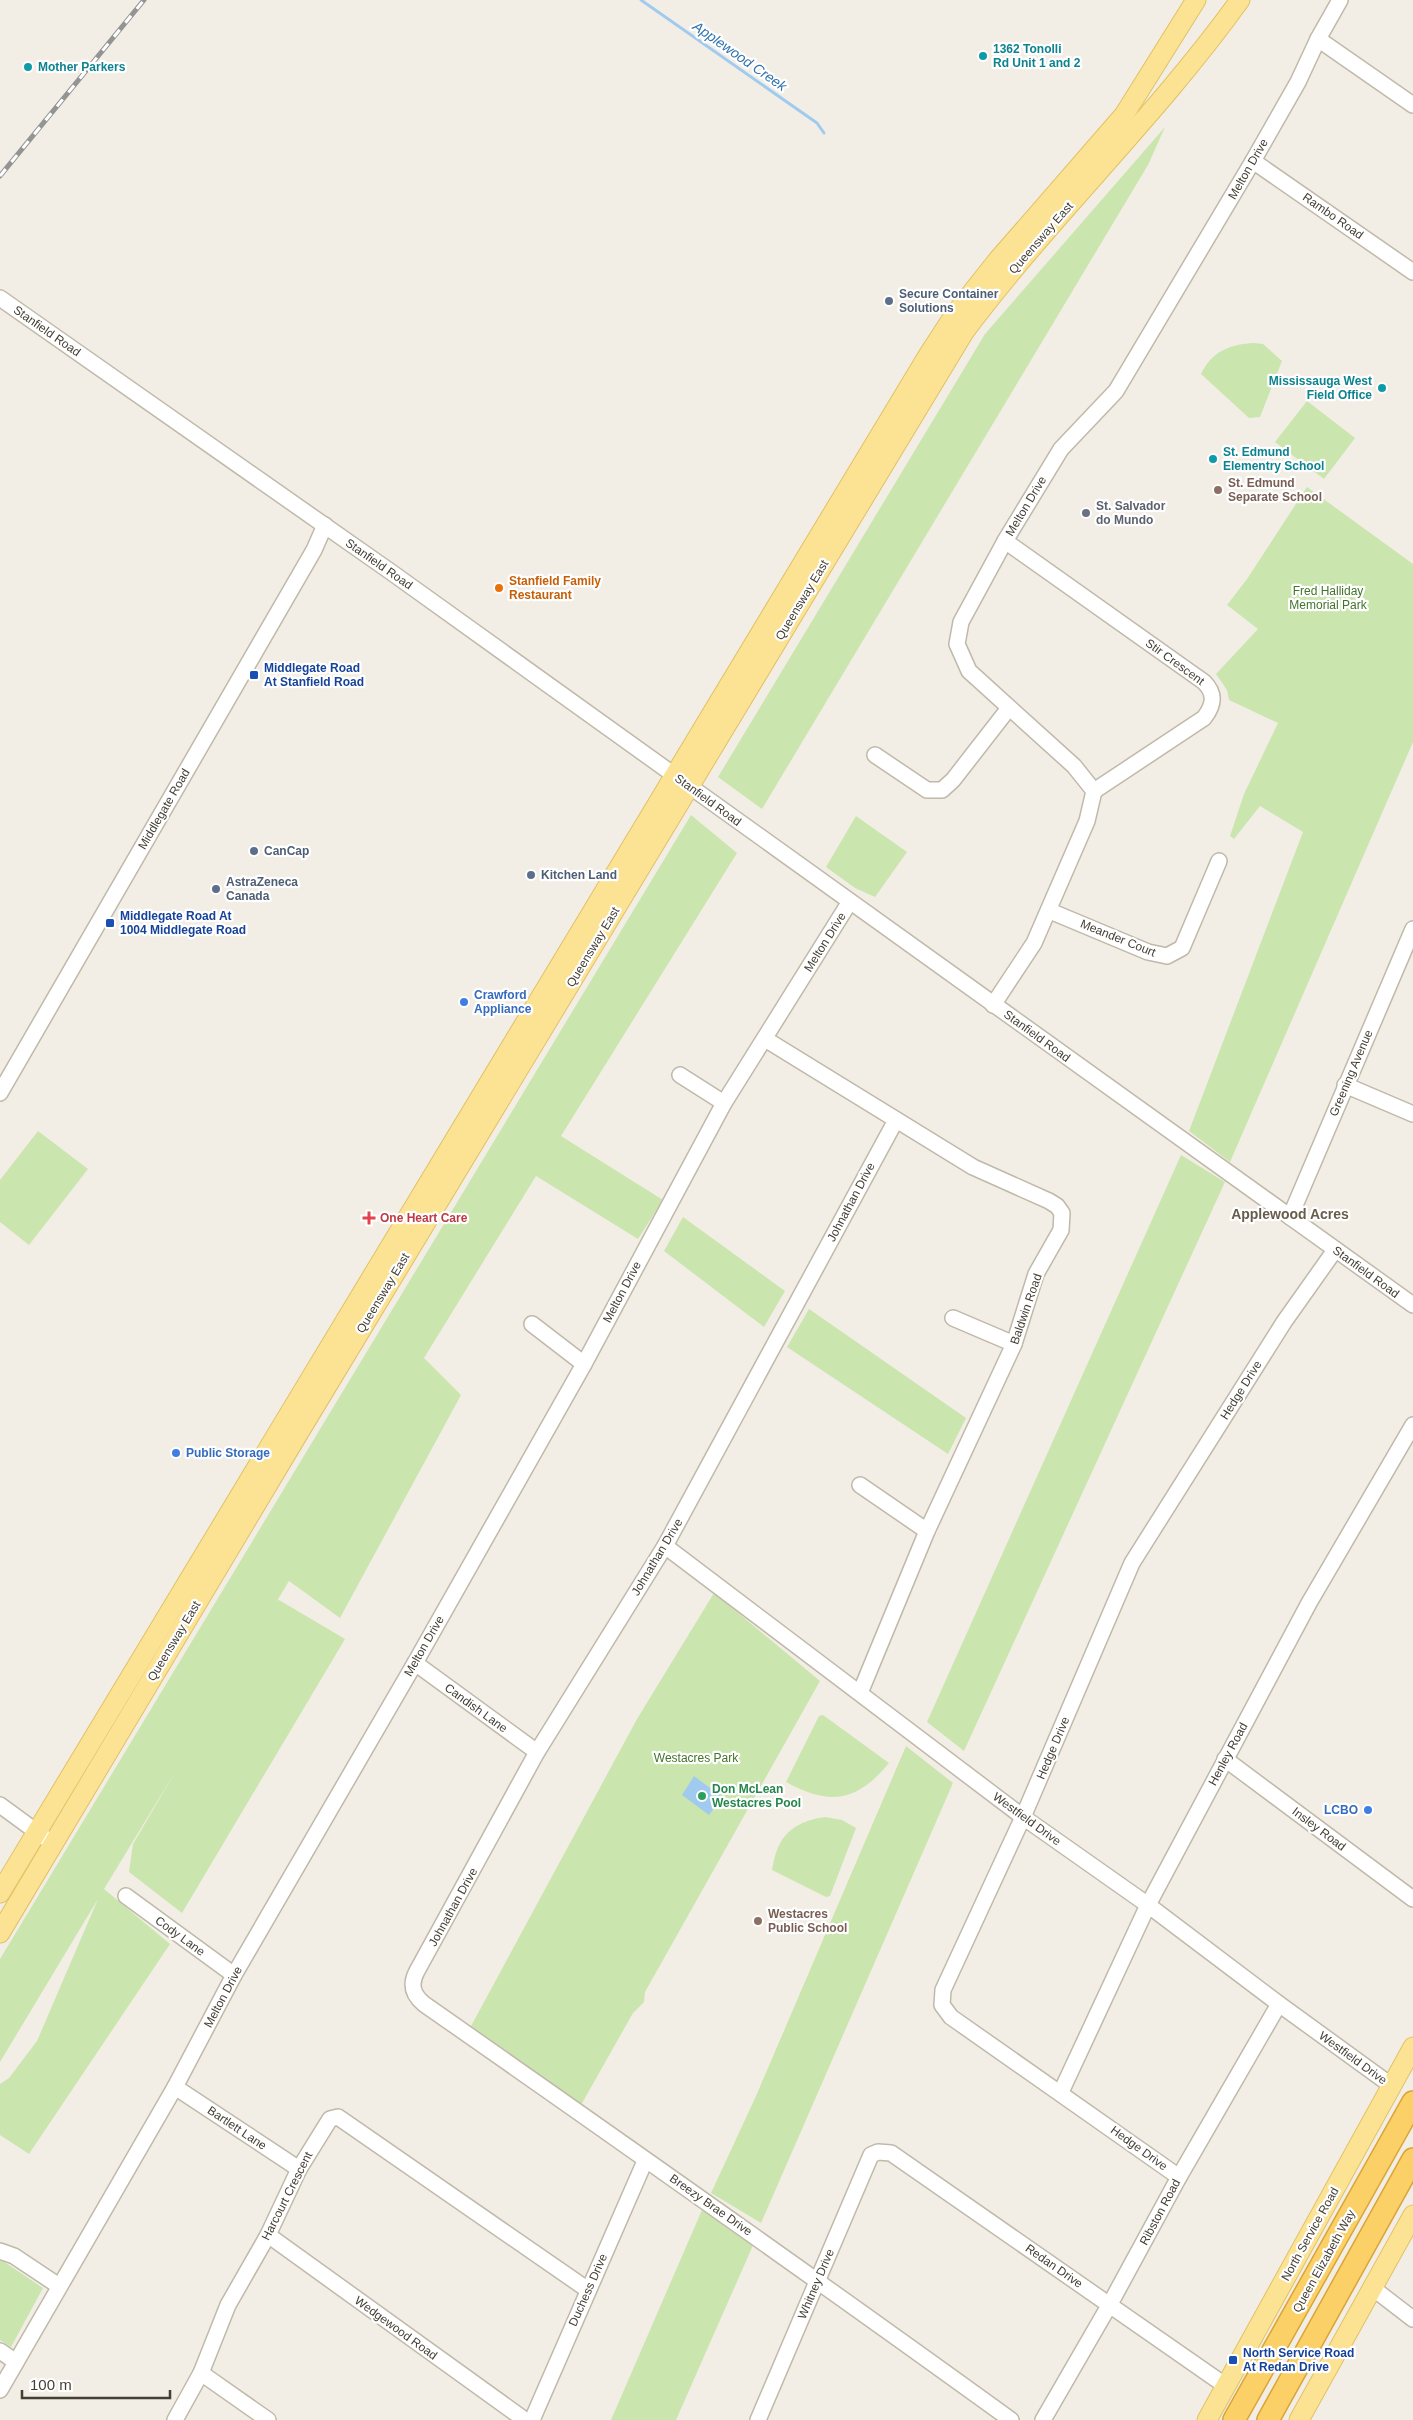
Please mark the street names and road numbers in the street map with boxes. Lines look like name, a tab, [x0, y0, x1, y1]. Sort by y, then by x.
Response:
street label: Melton Drive	[1225, 136, 1271, 202]
street label: Rambo Road	[1300, 190, 1366, 242]
street label: Queensway East	[1006, 199, 1076, 277]
street label: Stanfield Road	[11, 303, 83, 359]
street label: Melton Drive	[1003, 473, 1050, 538]
street label: Stanfield Road	[343, 536, 415, 592]
street label: Queensway East	[773, 557, 832, 642]
street label: Stir Crescent	[1143, 636, 1208, 688]
street label: Middlegate Road	[135, 766, 193, 852]
street label: Stanfield Road	[672, 771, 744, 829]
street label: Queensway East	[564, 904, 623, 989]
street label: Melton Drive	[801, 909, 849, 974]
street label: Meander Court	[1078, 917, 1158, 960]
street label: Stanfield Road	[1001, 1007, 1073, 1065]
street label: Greening Avenue	[1326, 1027, 1376, 1118]
street label: Johnathan Drive	[824, 1160, 878, 1244]
street label: Stanfield Road	[1330, 1243, 1402, 1301]
street label: Queensway East	[354, 1250, 413, 1335]
street label: Melton Drive	[600, 1259, 644, 1325]
street label: Baldwin Road	[1007, 1272, 1045, 1346]
street label: Hedge Drive	[1217, 1358, 1265, 1422]
street label: Johnathan Drive	[628, 1516, 686, 1598]
street label: Queensway East	[145, 1598, 204, 1683]
street label: Melton Drive	[401, 1613, 447, 1679]
street label: Candish Lane	[442, 1681, 510, 1736]
street label: Hedge Drive	[1034, 1714, 1073, 1781]
street label: Henley Road	[1206, 1720, 1250, 1788]
street label: Westfield Drive	[990, 1790, 1064, 1849]
street label: Insley Road	[1289, 1804, 1349, 1854]
street label: Johnathan Drive	[426, 1865, 480, 1949]
street label: Cody Lane	[152, 1913, 208, 1959]
street label: Melton Drive	[201, 1964, 245, 2030]
street label: Westfield Drive	[1316, 2029, 1390, 2088]
street label: Bartlett Lane	[205, 2103, 269, 2153]
street label: Hedge Drive	[1108, 2123, 1170, 2173]
street label: Harcourt Crescent	[259, 2149, 316, 2243]
street label: Breezy Brae Drive	[667, 2171, 755, 2239]
street label: Ribston Road	[1137, 2177, 1183, 2247]
street label: North Service Road	[1278, 2185, 1342, 2283]
street label: Queen Elizabeth Way	[1290, 2207, 1358, 2315]
street label: Redan Drive	[1023, 2241, 1086, 2291]
street label: Whitney Drive	[795, 2247, 837, 2321]
street label: Duchess Drive	[566, 2251, 610, 2328]
street label: Wedgewood Road	[352, 2293, 440, 2363]

